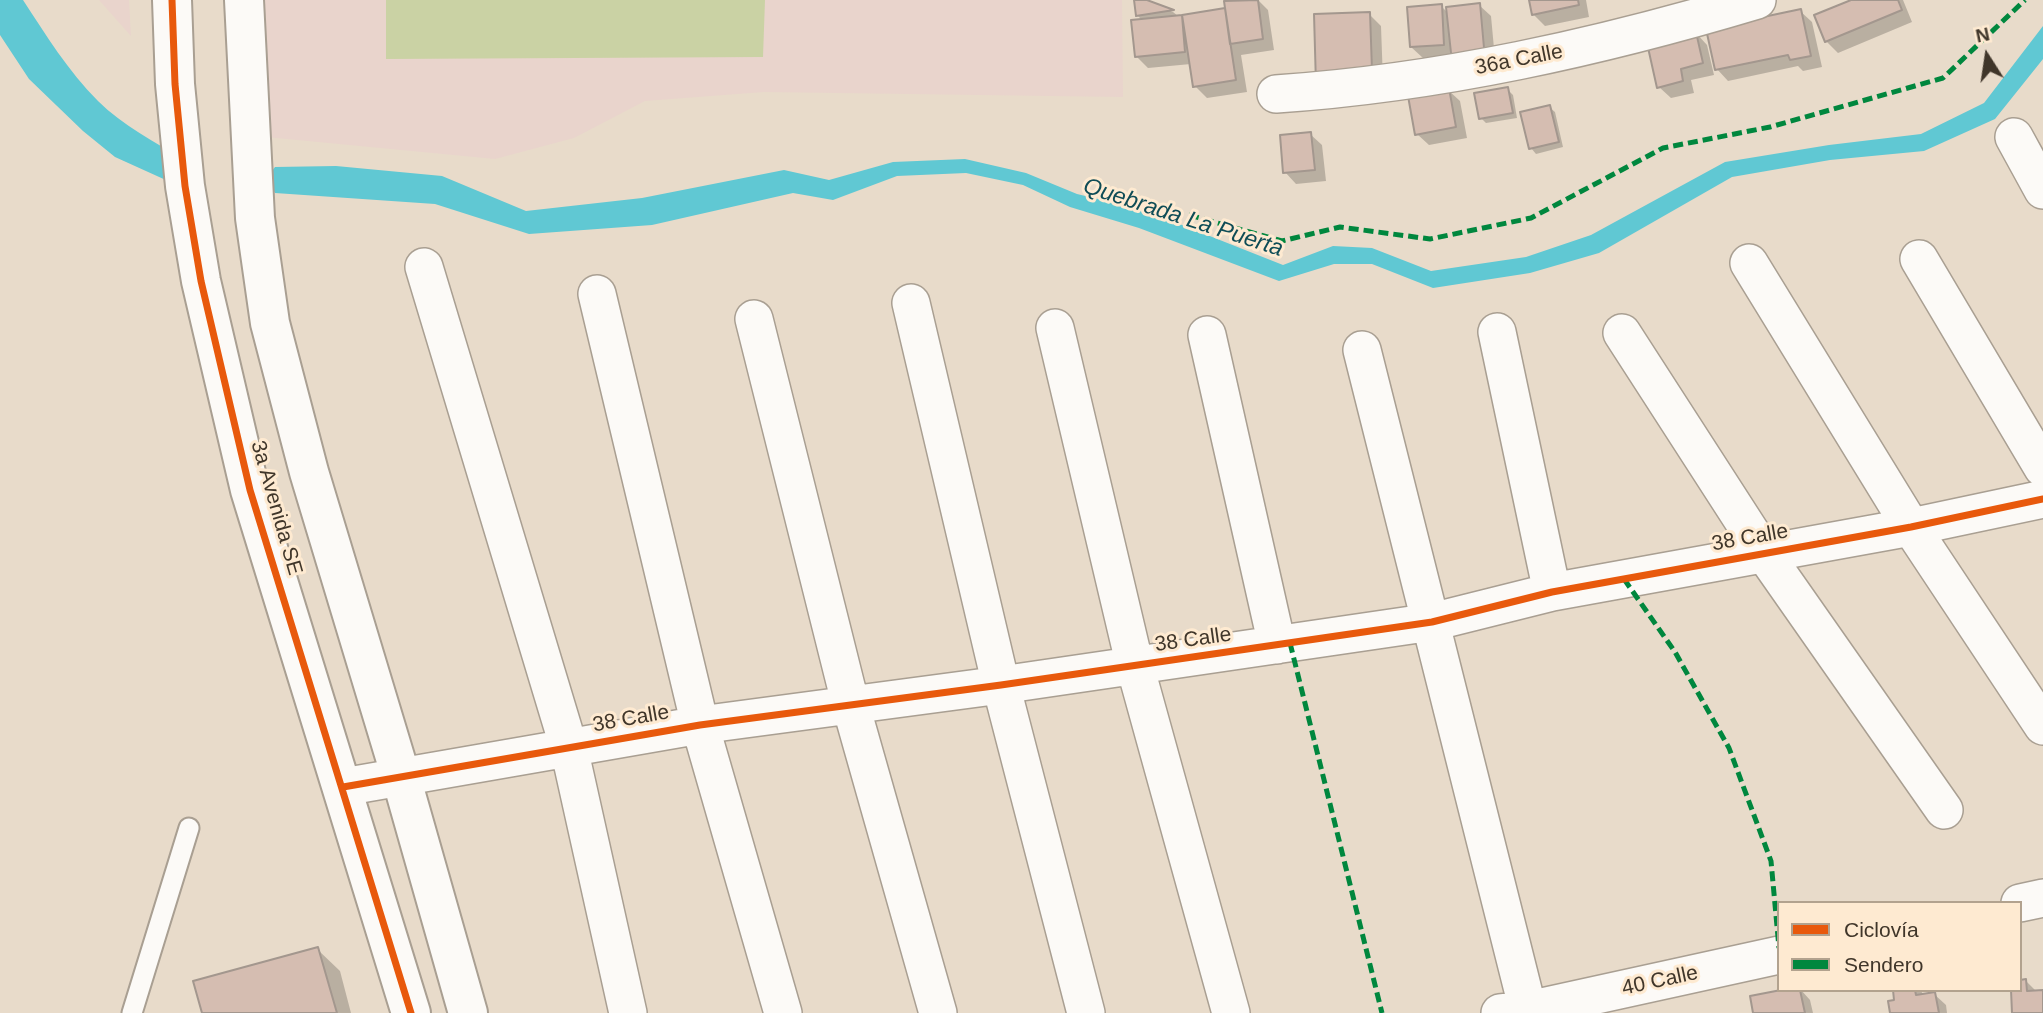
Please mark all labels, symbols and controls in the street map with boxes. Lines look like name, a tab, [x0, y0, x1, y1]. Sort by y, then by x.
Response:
north arrow	[1952, 21, 2022, 91]
text: N	[1974, 23, 1991, 47]
street label: 36a Calle	[1473, 39, 1565, 81]
water label: Quebrada La Puerta	[1080, 173, 1286, 263]
street label: 3a Avenida SE	[245, 438, 307, 578]
street label: 38 Calle	[1710, 519, 1790, 557]
street label: 38 Calle	[1153, 622, 1233, 658]
street label: 38 Calle	[591, 700, 671, 738]
legend	[1777, 901, 2022, 992]
text: Ciclovía	[1844, 918, 1919, 941]
text: Sendero	[1844, 953, 1923, 976]
street label: 40 Calle	[1620, 961, 1700, 1001]

